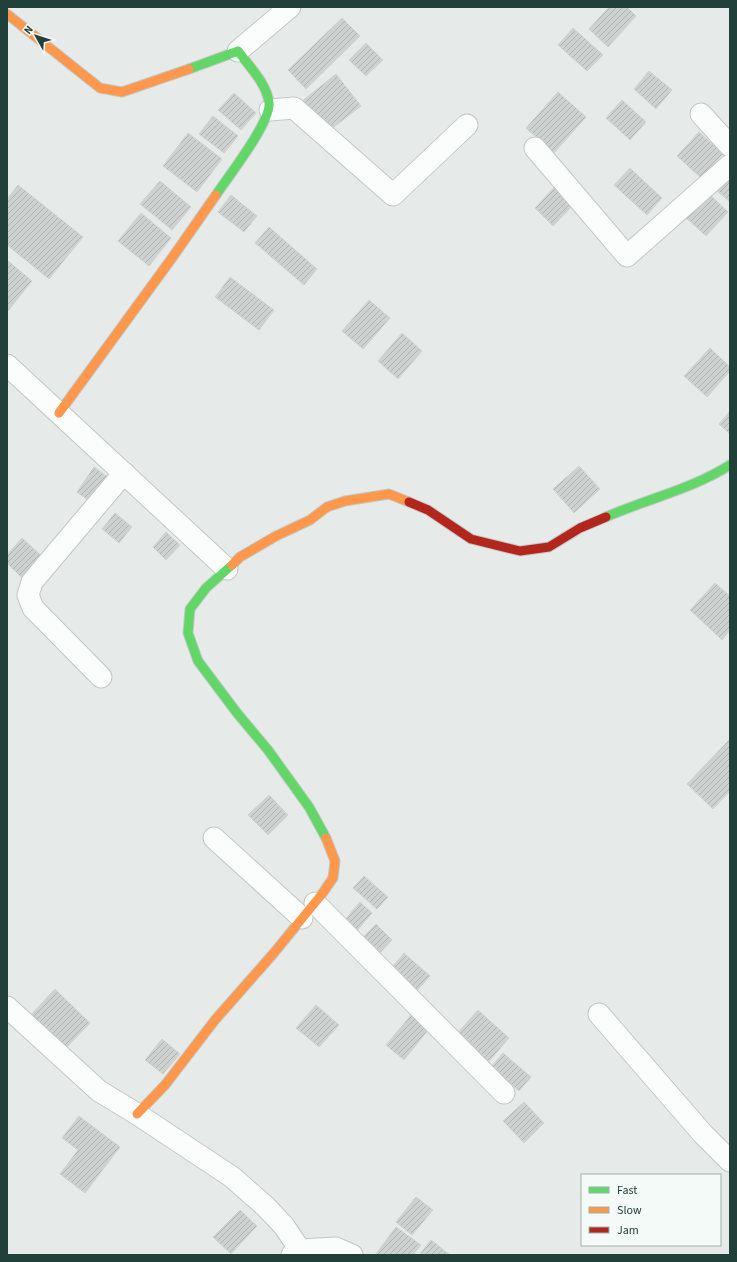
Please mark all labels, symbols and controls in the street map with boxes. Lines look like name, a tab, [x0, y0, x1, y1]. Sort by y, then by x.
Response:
north arrow	[16, 16, 56, 56]
text: N	[20, 22, 37, 38]
legend	[581, 1174, 721, 1246]
text: Fast	[617, 1182, 637, 1199]
text: Slow	[617, 1202, 642, 1219]
text: Jam	[617, 1222, 639, 1239]

